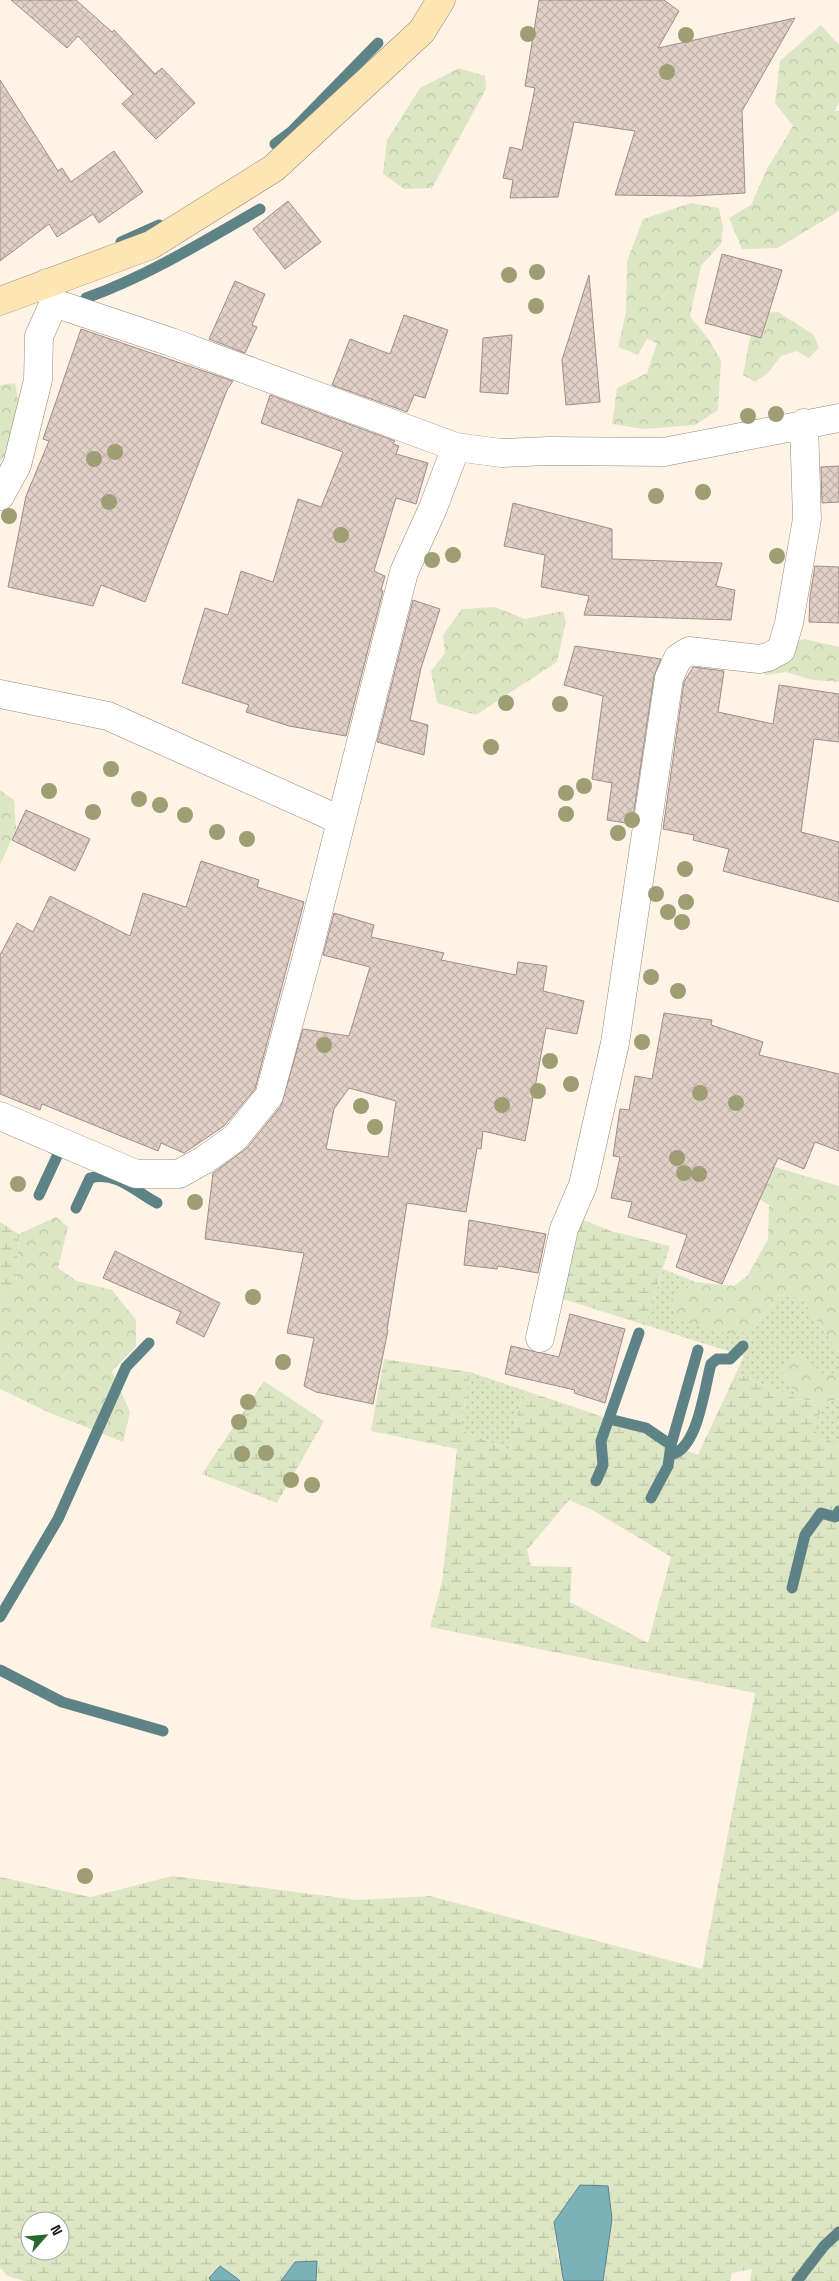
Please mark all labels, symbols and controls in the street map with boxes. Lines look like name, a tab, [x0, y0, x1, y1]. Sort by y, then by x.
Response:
north arrow	[20, 2211, 70, 2261]
text: N	[46, 2222, 67, 2238]

